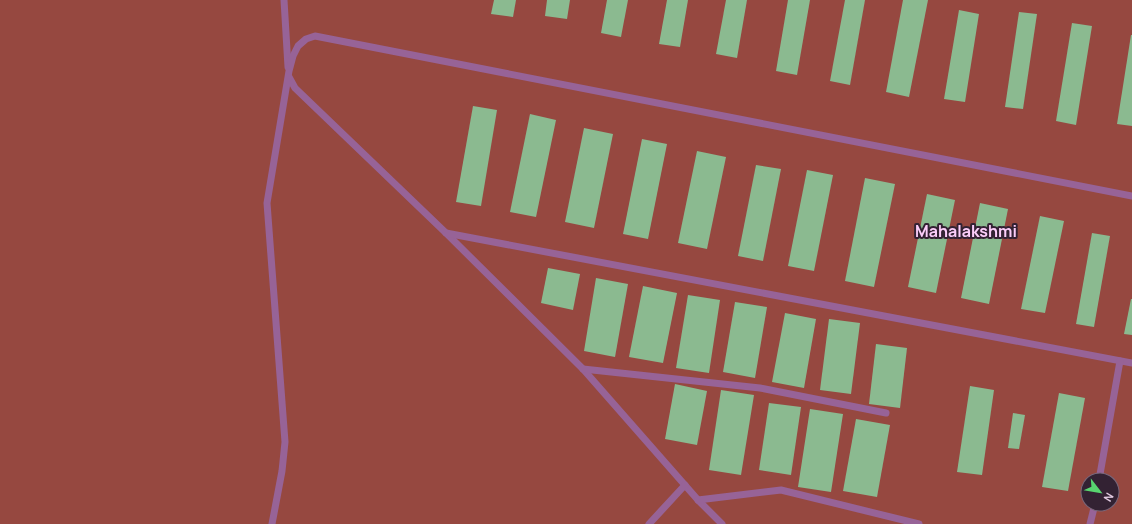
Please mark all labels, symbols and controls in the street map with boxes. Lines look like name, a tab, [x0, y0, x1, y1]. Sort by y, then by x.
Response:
district label: Mahalakshmi	[915, 220, 1017, 242]
north arrow	[1080, 472, 1120, 512]
text: N	[1100, 490, 1117, 505]

